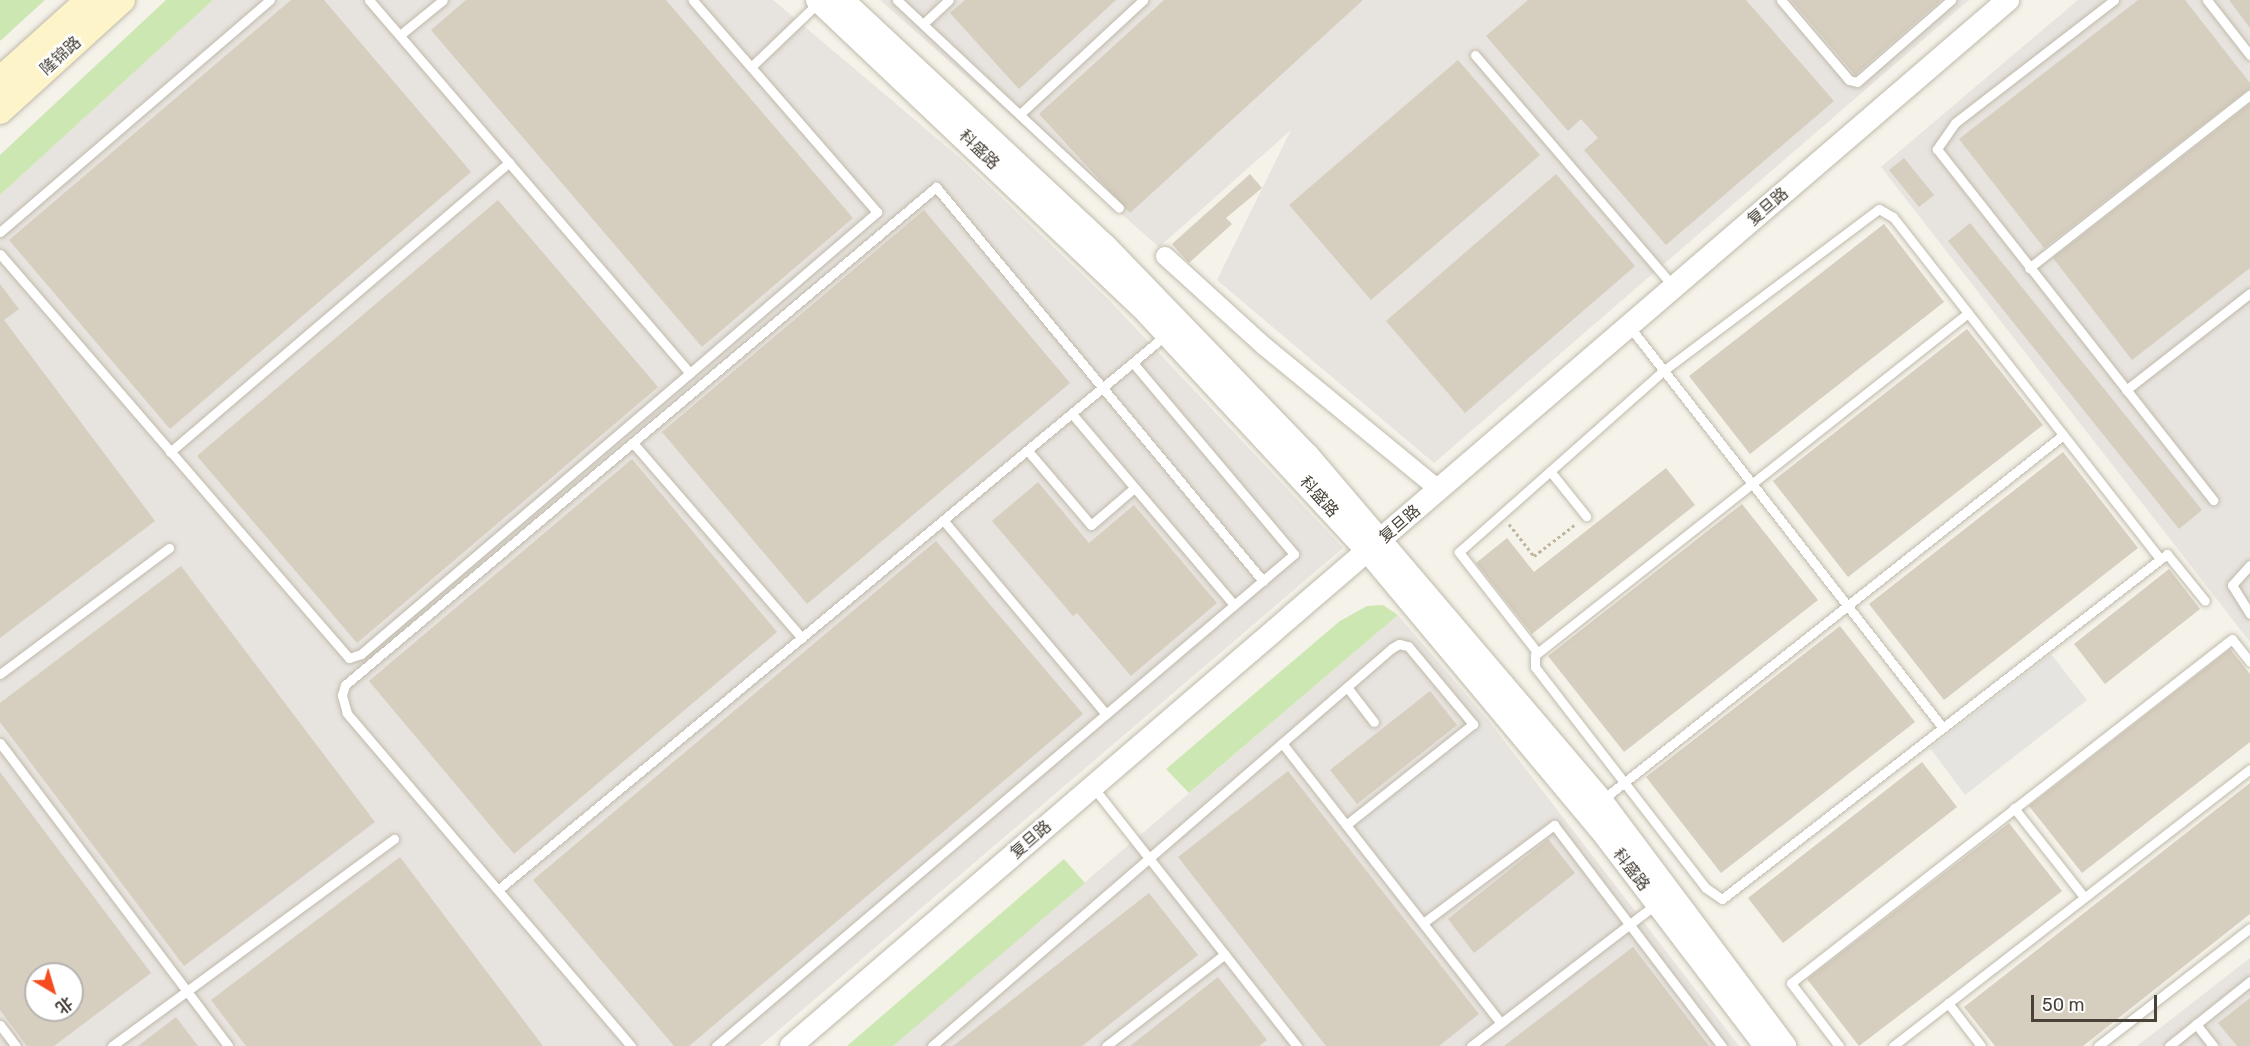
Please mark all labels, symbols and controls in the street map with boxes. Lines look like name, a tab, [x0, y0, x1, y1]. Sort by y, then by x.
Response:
street label: 隆锦路	[37, 33, 85, 79]
street label: 科盛路	[955, 126, 1003, 174]
street label: 复旦路	[1744, 184, 1792, 230]
street label: 科盛路	[1296, 473, 1342, 521]
street label: 复旦路	[1376, 501, 1424, 547]
street label: 复旦路	[1007, 817, 1055, 863]
street label: 科盛路	[1609, 845, 1653, 895]
north arrow	[24, 962, 84, 1022]
scale bar	[2034, 983, 2160, 1021]
text: 北	[52, 993, 76, 1017]
text: 50 m	[2042, 994, 2085, 1016]

